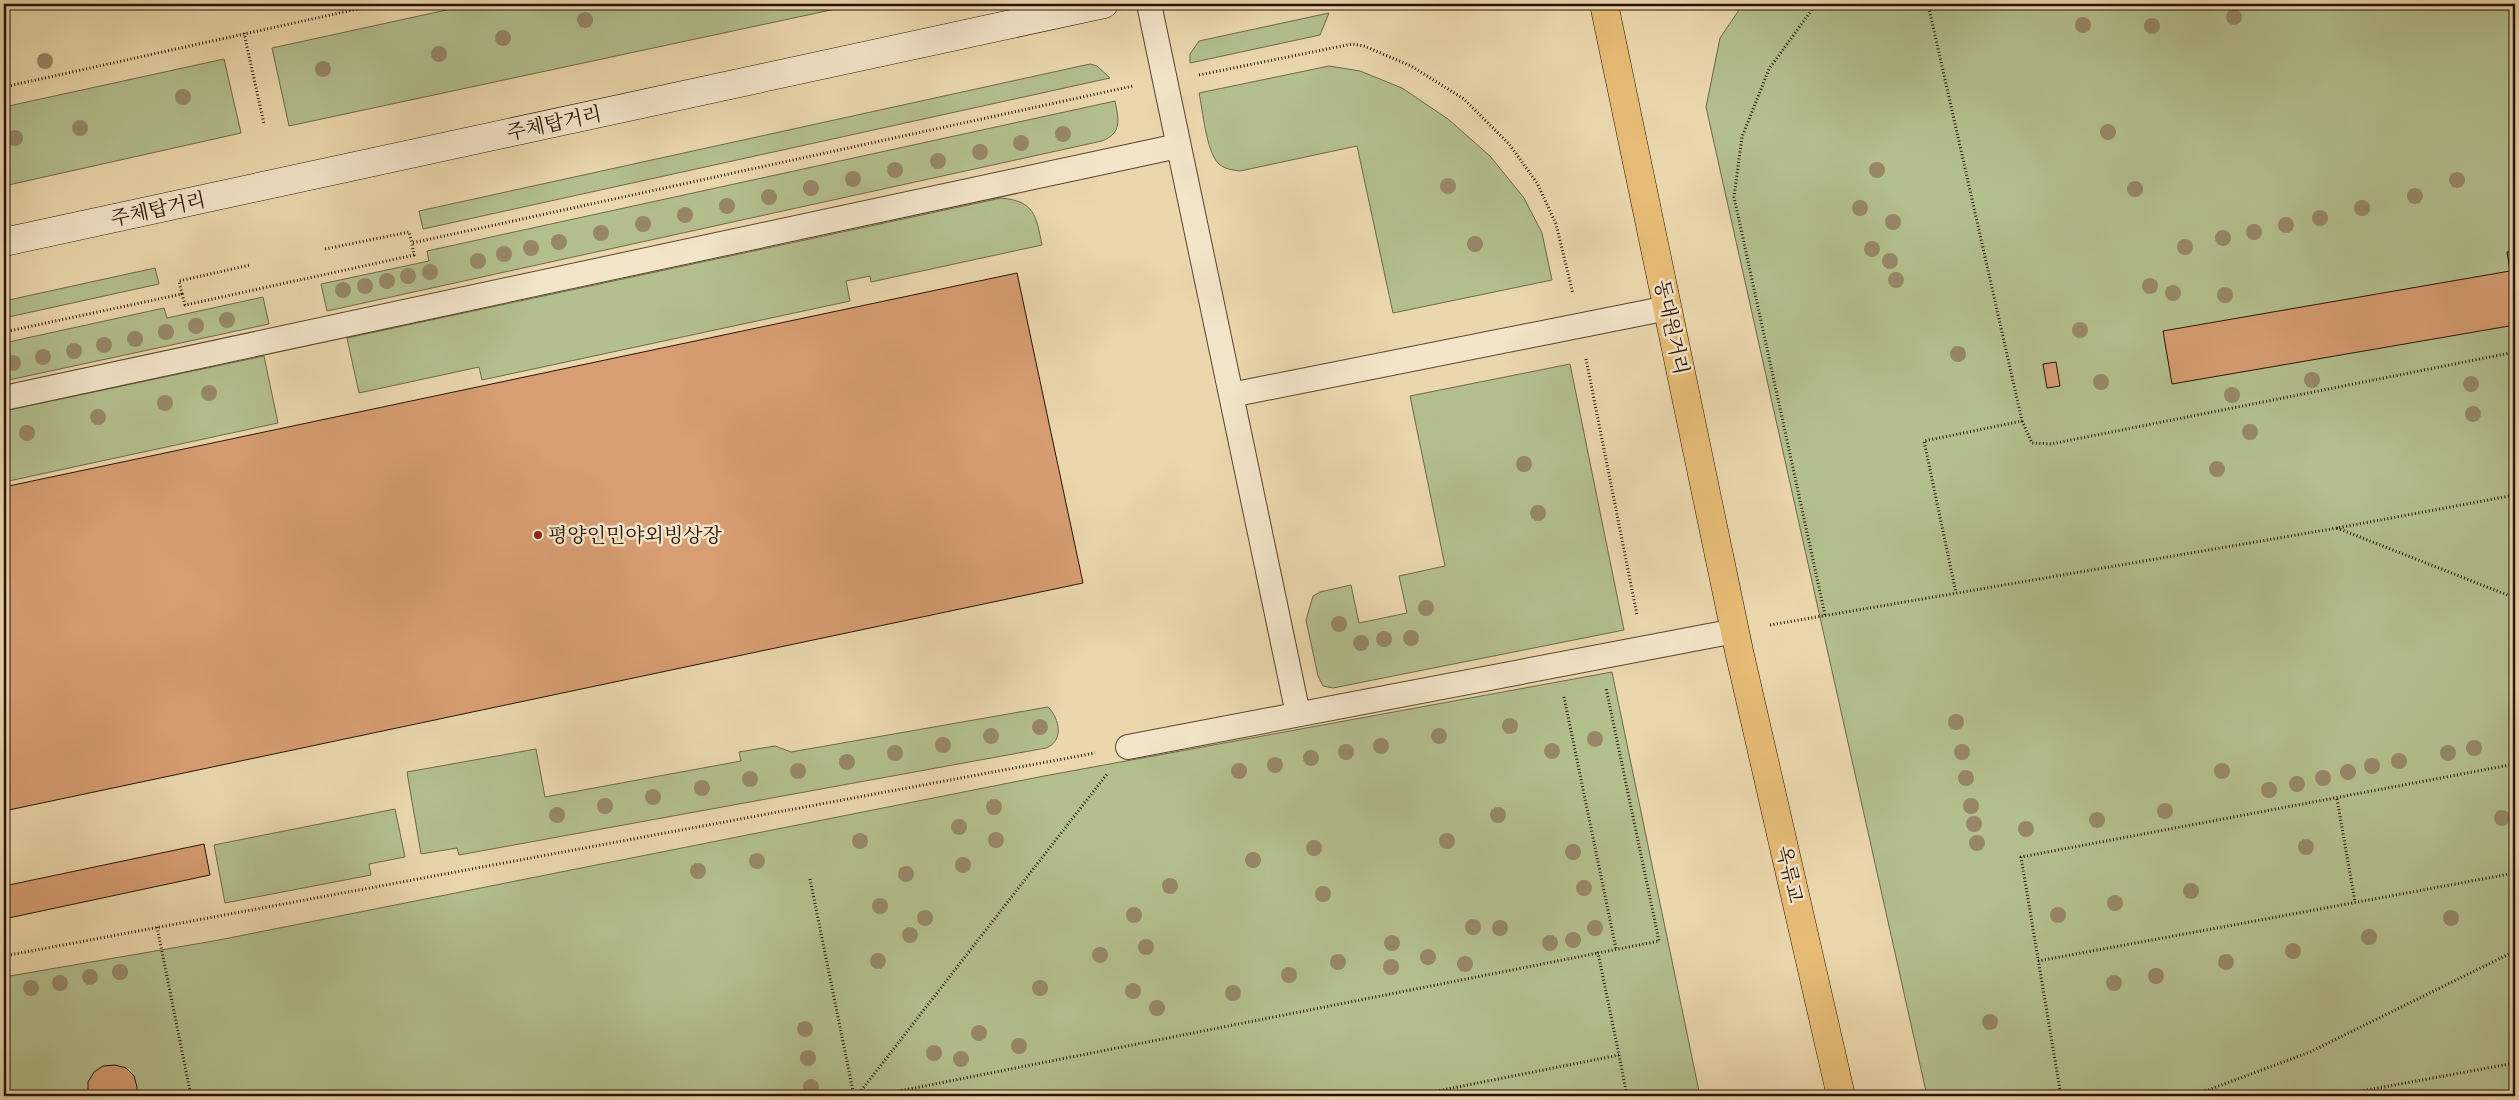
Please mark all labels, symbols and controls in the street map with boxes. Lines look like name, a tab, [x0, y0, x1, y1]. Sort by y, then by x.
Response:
street label: 주체탑거리	[504, 102, 604, 147]
street label: 주체탑거리	[108, 188, 208, 233]
street label: 동대원거리	[1648, 277, 1693, 377]
place label: 평양인민야외빙상장	[548, 524, 723, 549]
marker: 평양인민야외빙상장	[532, 529, 544, 541]
street label: 옥류교	[1770, 843, 1807, 906]

